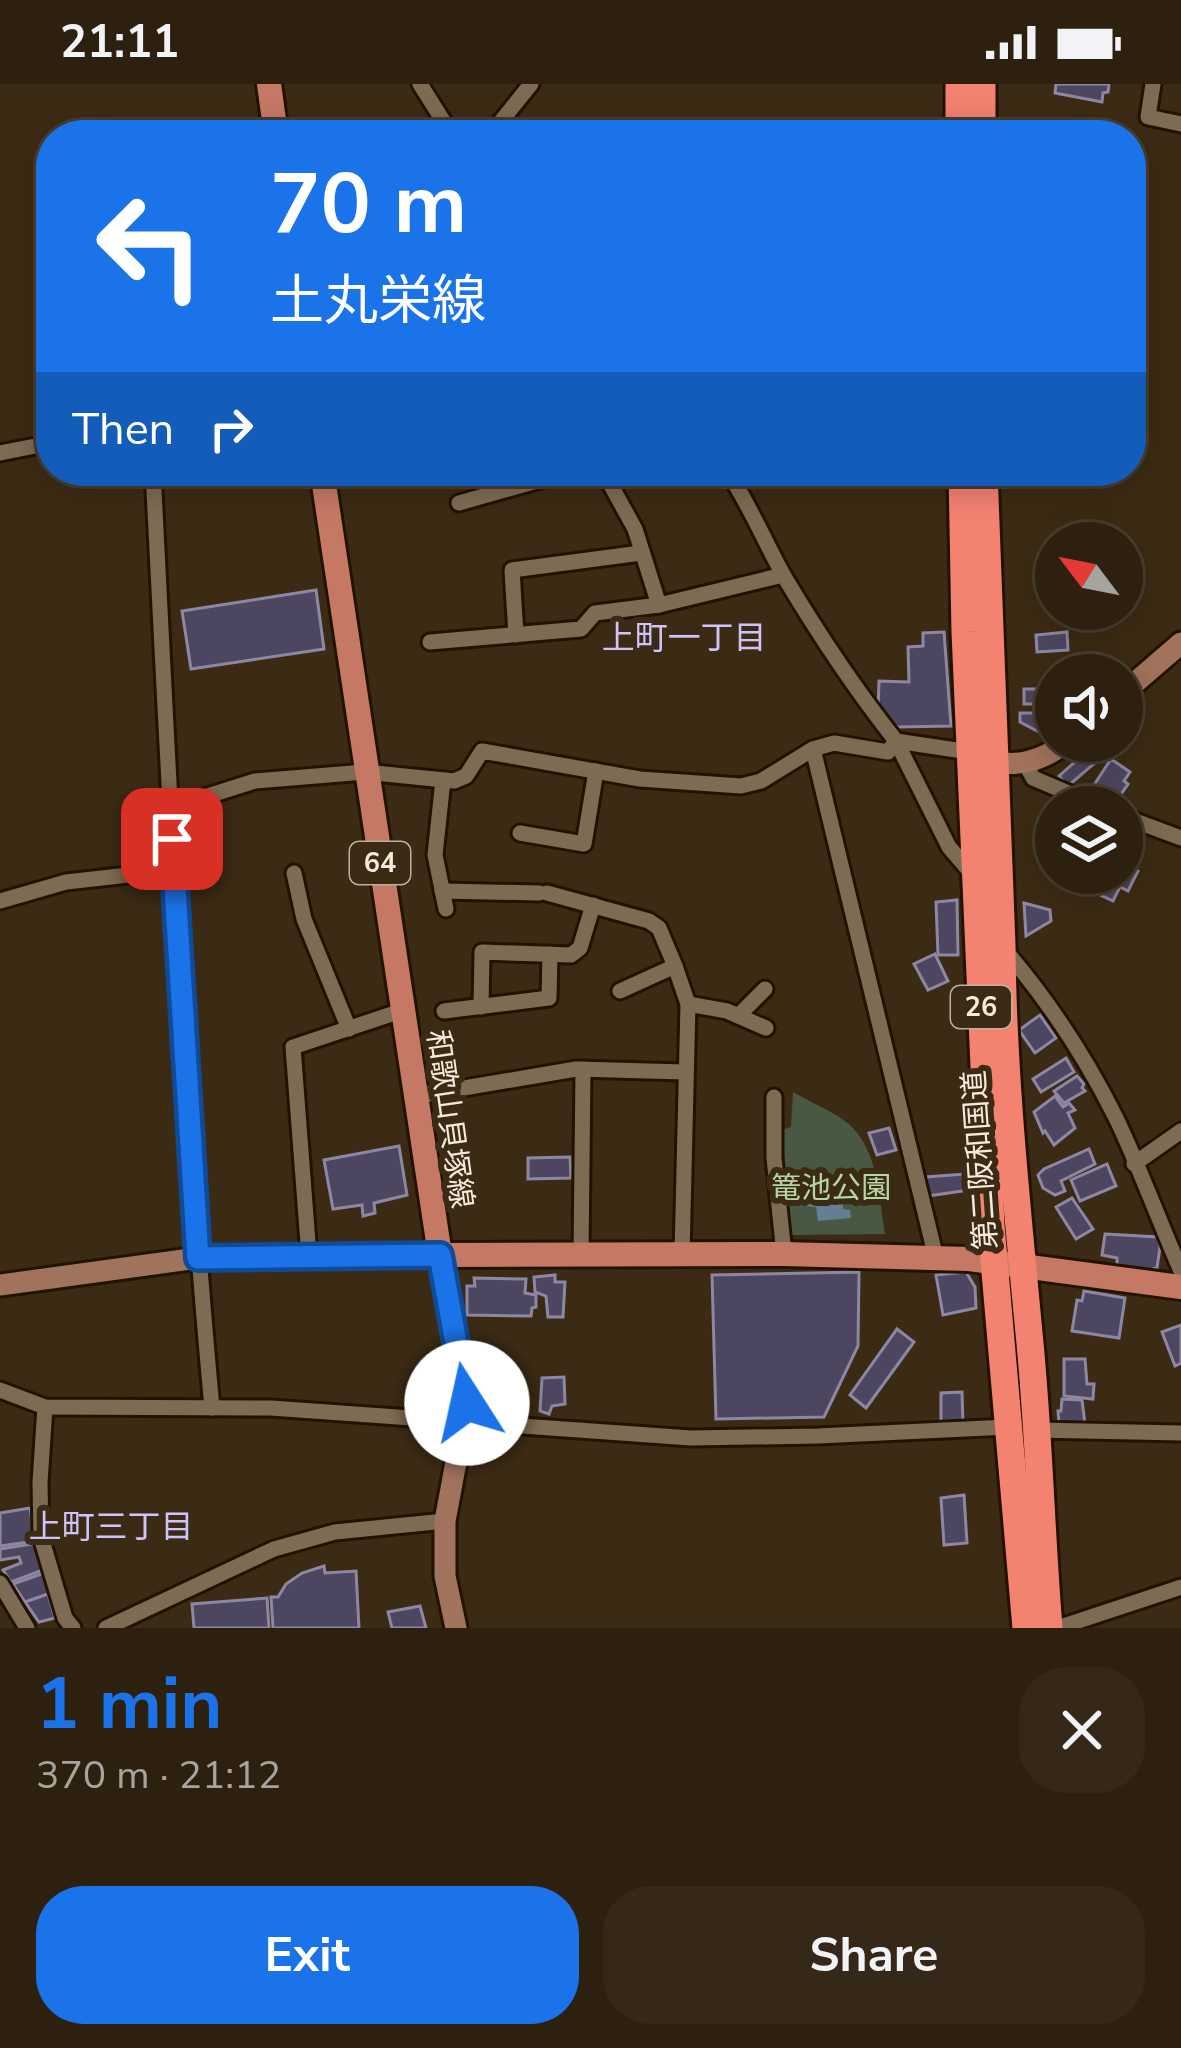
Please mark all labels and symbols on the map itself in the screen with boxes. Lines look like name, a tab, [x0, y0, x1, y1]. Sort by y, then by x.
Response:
north arrow	[1035, 522, 1143, 630]
district label: 上町一丁目	[602, 616, 767, 661]
pin	[121, 788, 223, 890]
road number: 64	[350, 842, 410, 884]
road number: 26	[951, 986, 1011, 1028]
street label: 和歌山貝塚線	[417, 1027, 482, 1211]
street label: 第二阪和国道	[954, 1069, 1007, 1251]
park label: 篭池公園	[771, 1168, 891, 1209]
position arrow	[404, 1340, 530, 1466]
district label: 上町三丁目	[29, 1505, 194, 1550]

